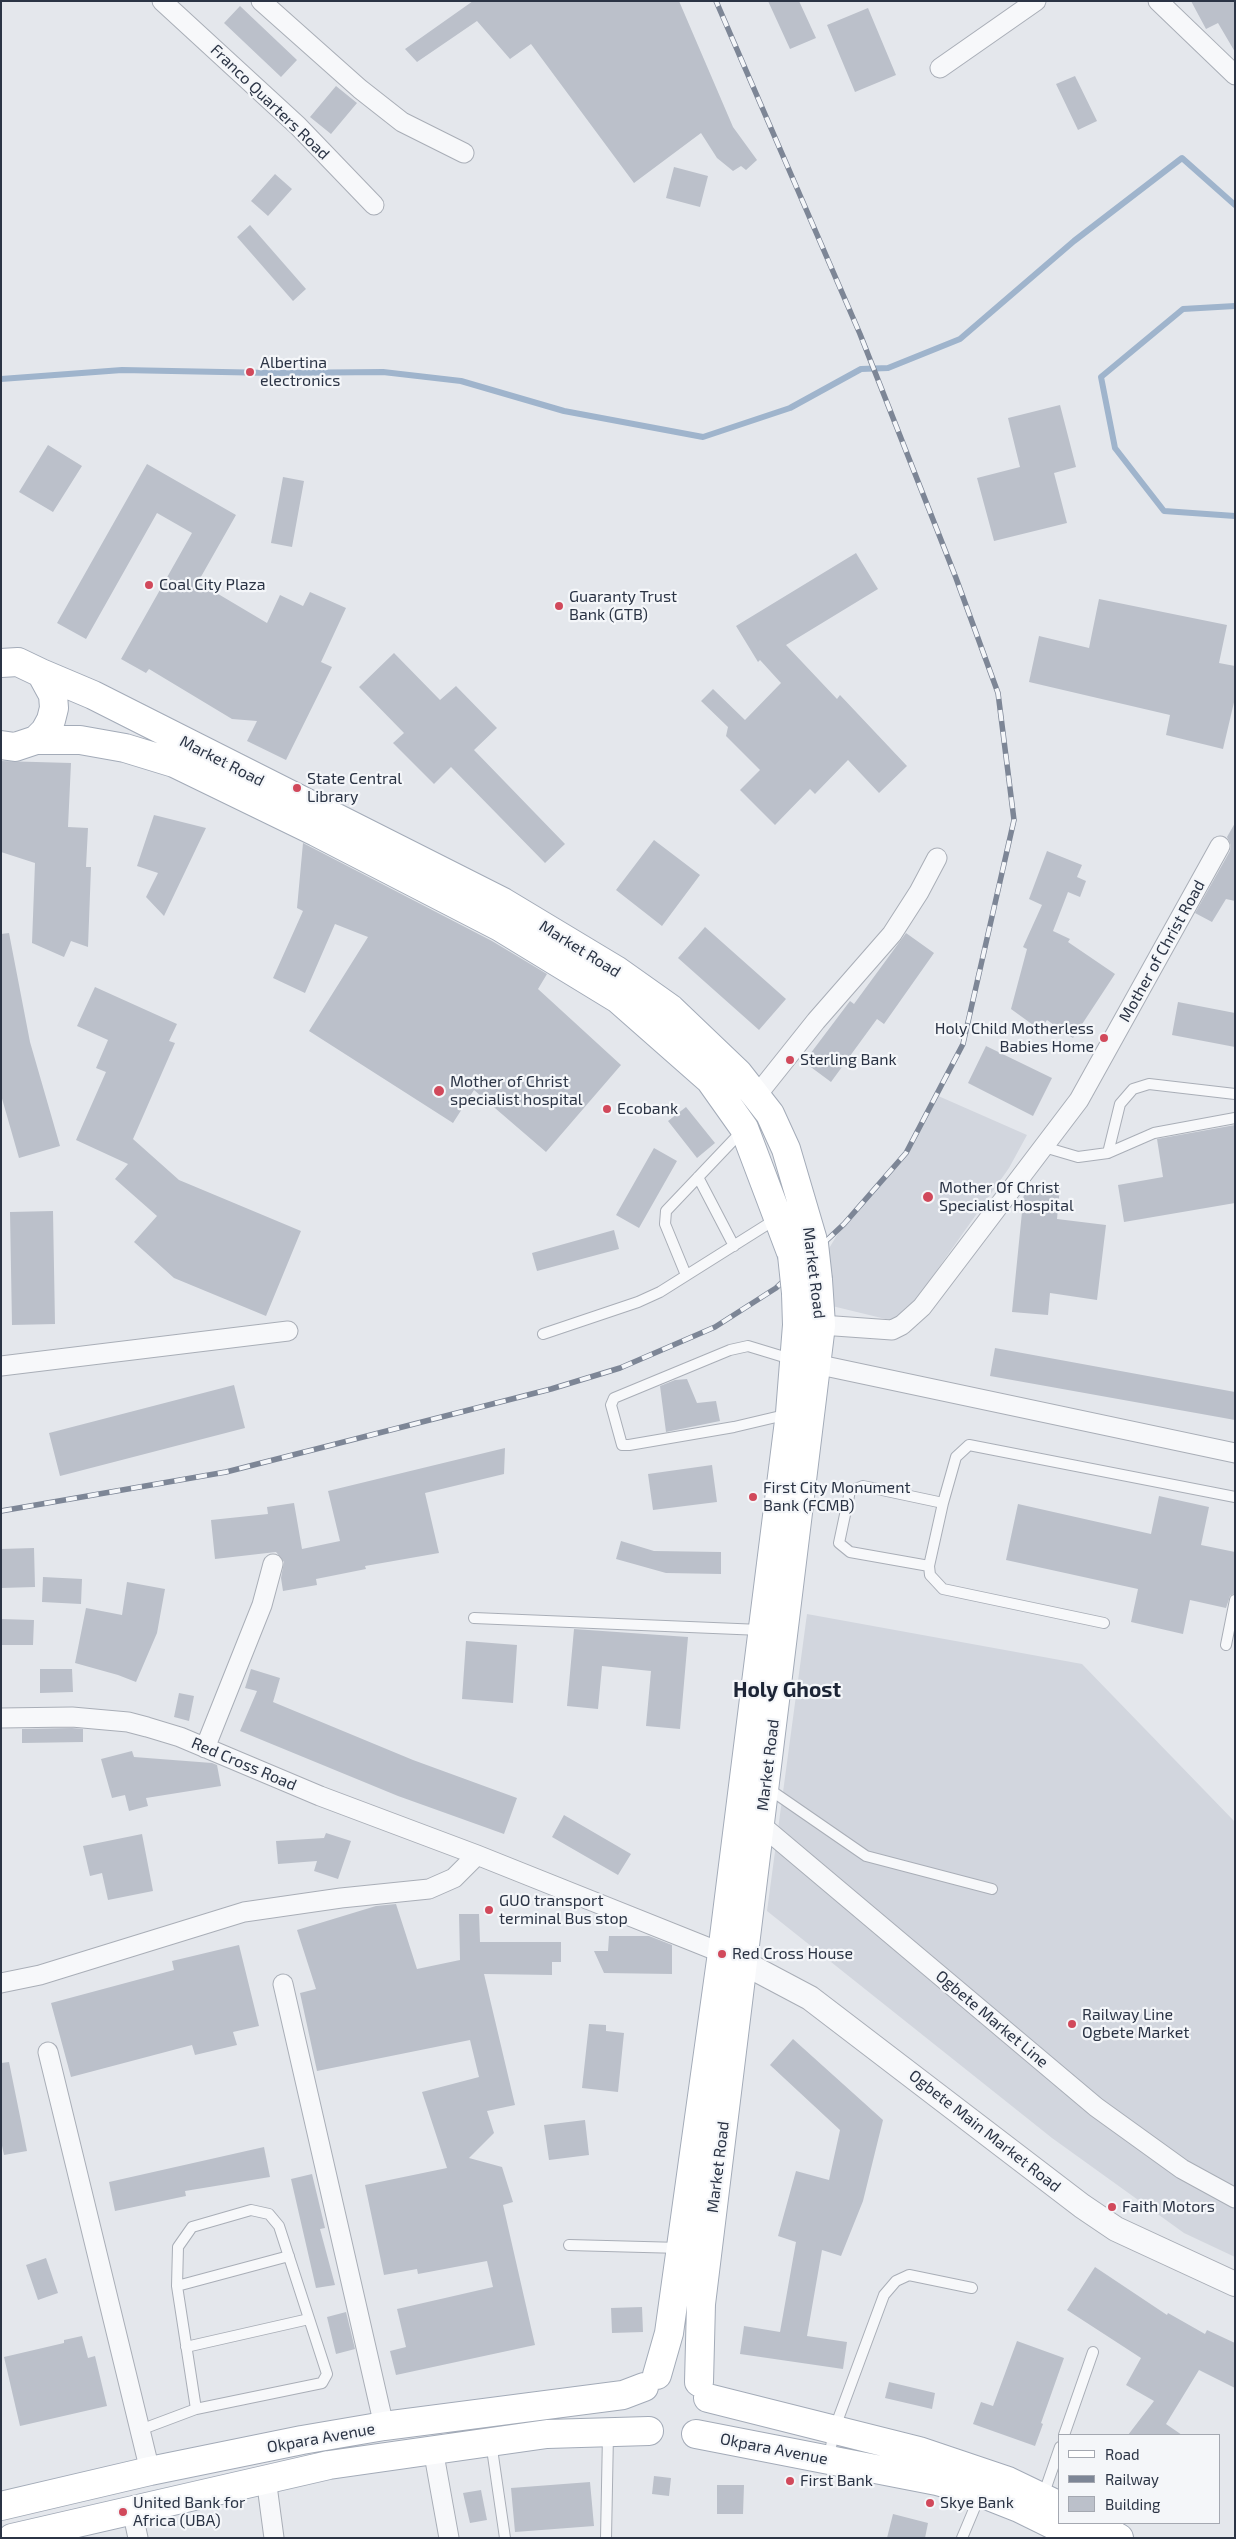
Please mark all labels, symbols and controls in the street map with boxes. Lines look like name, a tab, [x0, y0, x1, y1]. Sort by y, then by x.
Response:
street label: Franco Quarters Road	[207, 40, 333, 164]
place label: Albertina electronics	[260, 353, 340, 391]
marker: Albertina electronics	[244, 366, 256, 378]
place label: Coal City Plaza	[159, 575, 265, 595]
marker: Coal City Plaza	[143, 579, 155, 591]
place label: Guaranty Trust Bank (GTB)	[569, 587, 677, 625]
marker: Guaranty Trust Bank (GTB)	[553, 600, 565, 612]
street label: Market Road	[177, 732, 267, 790]
place label: State Central Library	[307, 769, 402, 807]
marker: State Central Library	[291, 782, 303, 794]
street label: Mother of Christ Road	[1115, 877, 1209, 1025]
street label: Market Road	[536, 916, 624, 982]
place label: Holy Child Motherless Babies Home	[935, 1019, 1094, 1057]
marker: Holy Child Motherless Babies Home	[1098, 1032, 1110, 1044]
place label: Sterling Bank	[800, 1050, 897, 1070]
marker: Sterling Bank	[784, 1054, 796, 1066]
place label: Mother of Christ specialist hospital	[450, 1072, 582, 1110]
marker: Mother of Christ specialist hospital	[432, 1084, 446, 1098]
place label: Ecobank	[617, 1099, 678, 1119]
marker: Ecobank	[601, 1103, 613, 1115]
place label: Mother Of Christ Specialist Hospital	[939, 1178, 1074, 1216]
marker: Mother Of Christ Specialist Hospital	[921, 1190, 935, 1204]
street label: Market Road	[799, 1226, 829, 1320]
place label: First City Monument Bank (FCMB)	[763, 1478, 911, 1516]
marker: First City Monument Bank (FCMB)	[747, 1491, 759, 1503]
district label: Holy Ghost	[733, 1677, 841, 1703]
street label: Market Road	[753, 1718, 783, 1812]
street label: Red Cross Road	[189, 1733, 299, 1795]
place label: GUO transport terminal Bus stop	[499, 1891, 628, 1929]
marker: GUO transport terminal Bus stop	[483, 1904, 495, 1916]
place label: Red Cross House	[732, 1944, 853, 1964]
marker: Red Cross House	[716, 1948, 728, 1960]
street label: Ogbete Market Line	[932, 1966, 1052, 2072]
place label: Railway Line Ogbete Market	[1082, 2005, 1189, 2043]
marker: Railway Line Ogbete Market	[1066, 2018, 1078, 2030]
street label: Ogbete Main Market Road	[905, 2066, 1065, 2196]
street label: Market Road	[703, 2120, 733, 2214]
place label: Faith Motors	[1122, 2197, 1215, 2217]
marker: Faith Motors	[1106, 2201, 1118, 2213]
street label: Okpara Avenue	[266, 2419, 376, 2457]
street label: Okpara Avenue	[719, 2429, 829, 2469]
legend	[1058, 2434, 1221, 2524]
text: Road	[1105, 2445, 1140, 2463]
text: Railway	[1105, 2470, 1159, 2488]
place label: First Bank	[800, 2471, 873, 2491]
marker: First Bank	[784, 2475, 796, 2487]
place label: United Bank for Africa (UBA)	[133, 2493, 246, 2531]
place label: Skye Bank	[940, 2493, 1014, 2513]
text: Building	[1105, 2495, 1160, 2513]
marker: Skye Bank	[924, 2497, 936, 2509]
marker: United Bank for Africa (UBA)	[117, 2506, 129, 2518]

